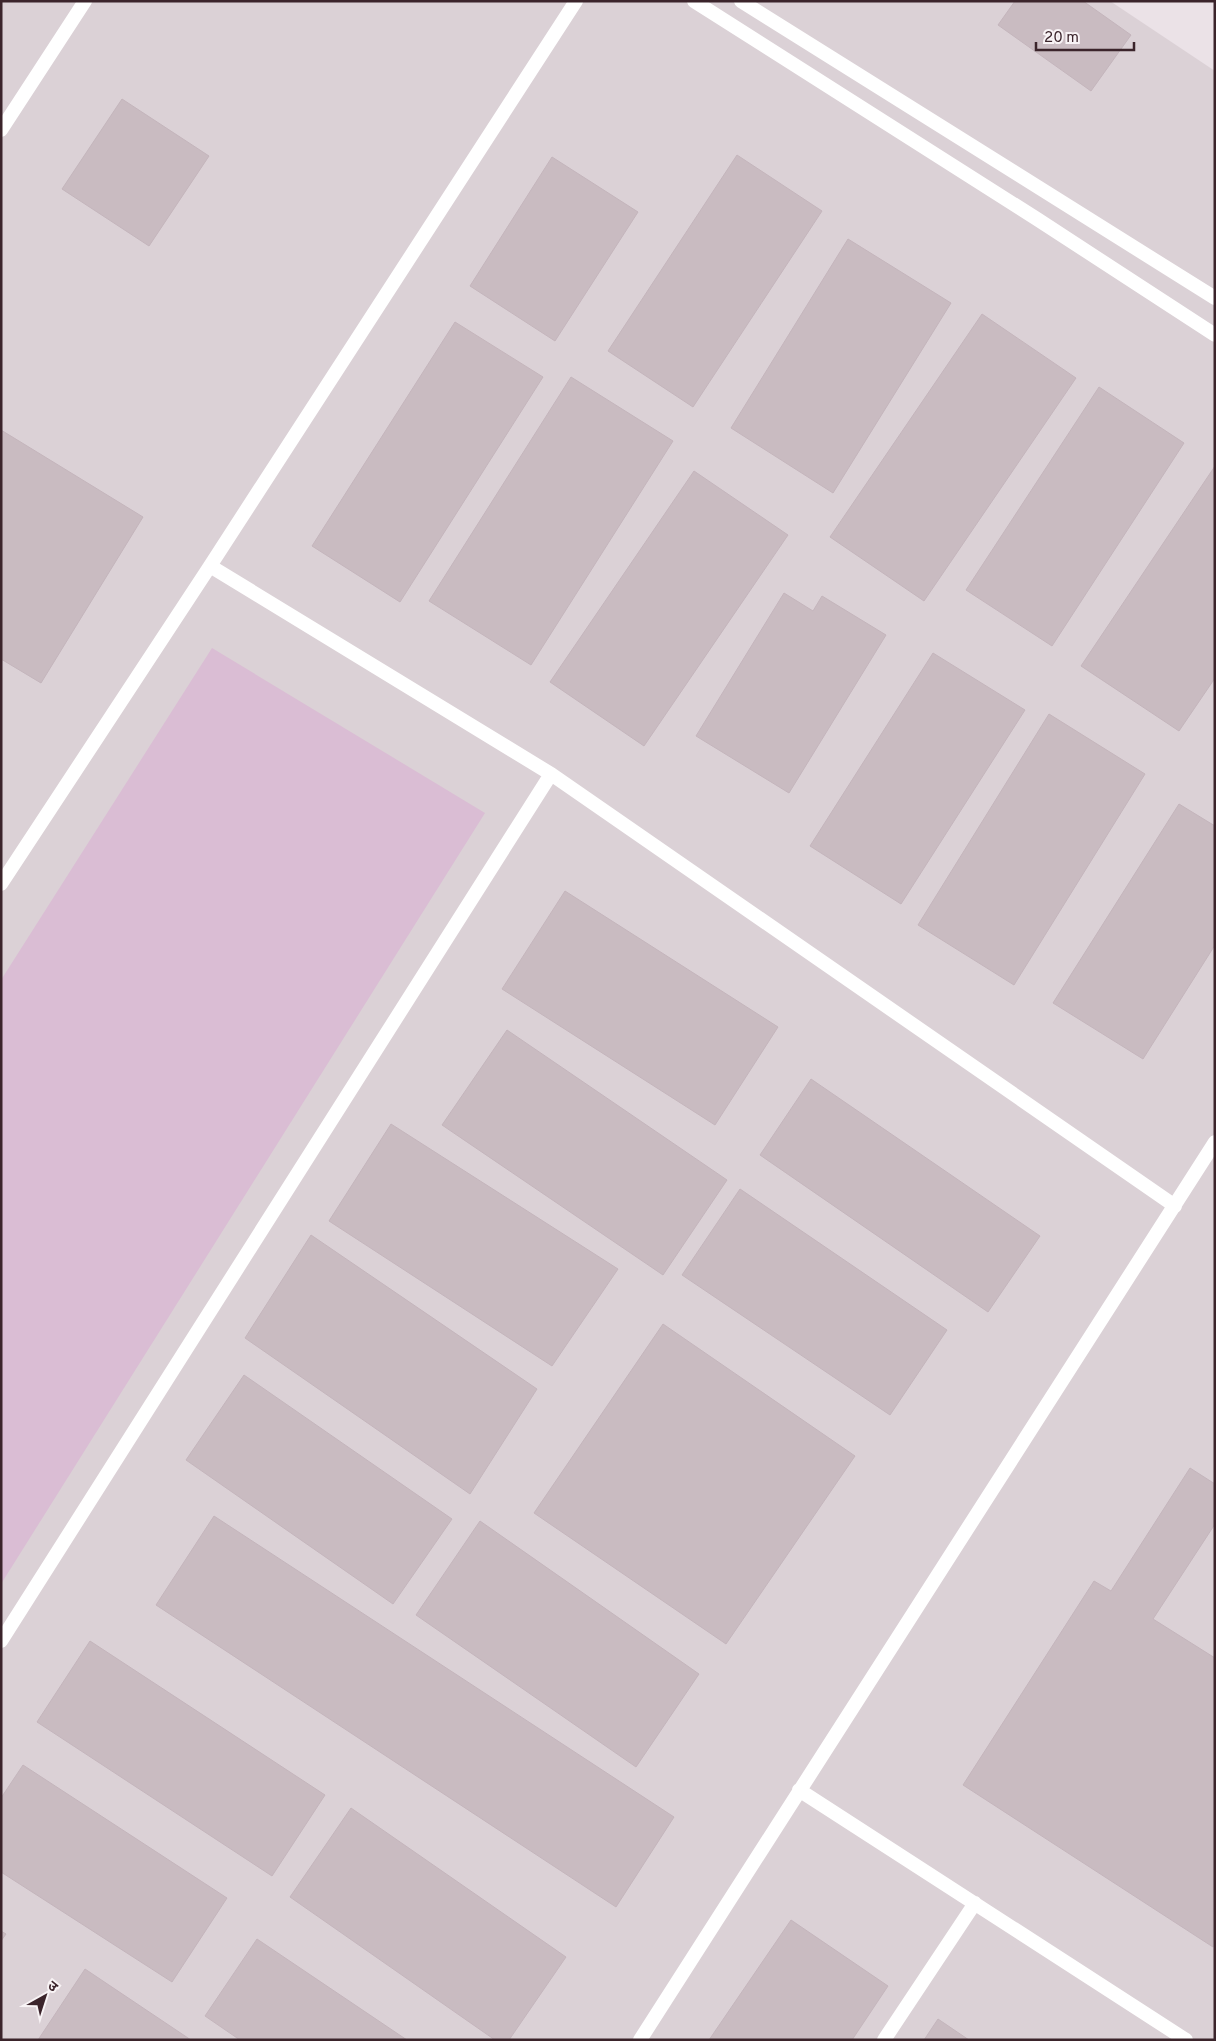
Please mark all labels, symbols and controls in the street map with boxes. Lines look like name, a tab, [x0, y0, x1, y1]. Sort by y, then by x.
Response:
scale bar	[1036, 20, 1134, 52]
text: 20 m	[1044, 29, 1079, 48]
north arrow	[20, 1971, 70, 2021]
text: उ	[44, 1978, 61, 1997]

